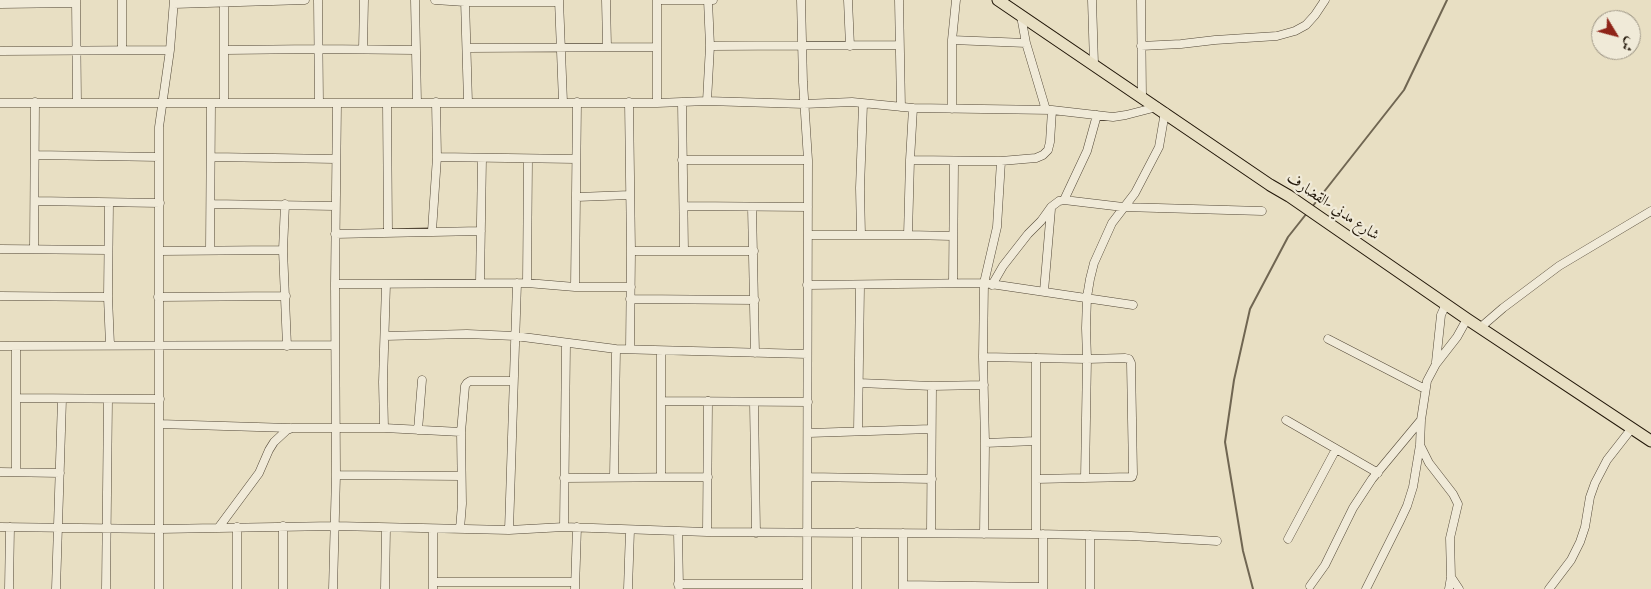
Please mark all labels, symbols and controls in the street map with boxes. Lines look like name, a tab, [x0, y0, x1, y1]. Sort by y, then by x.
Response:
north arrow	[1591, 10, 1641, 60]
text: ش	[1615, 32, 1639, 55]
street label: شارع مدني -القضارف	[1282, 170, 1382, 246]

